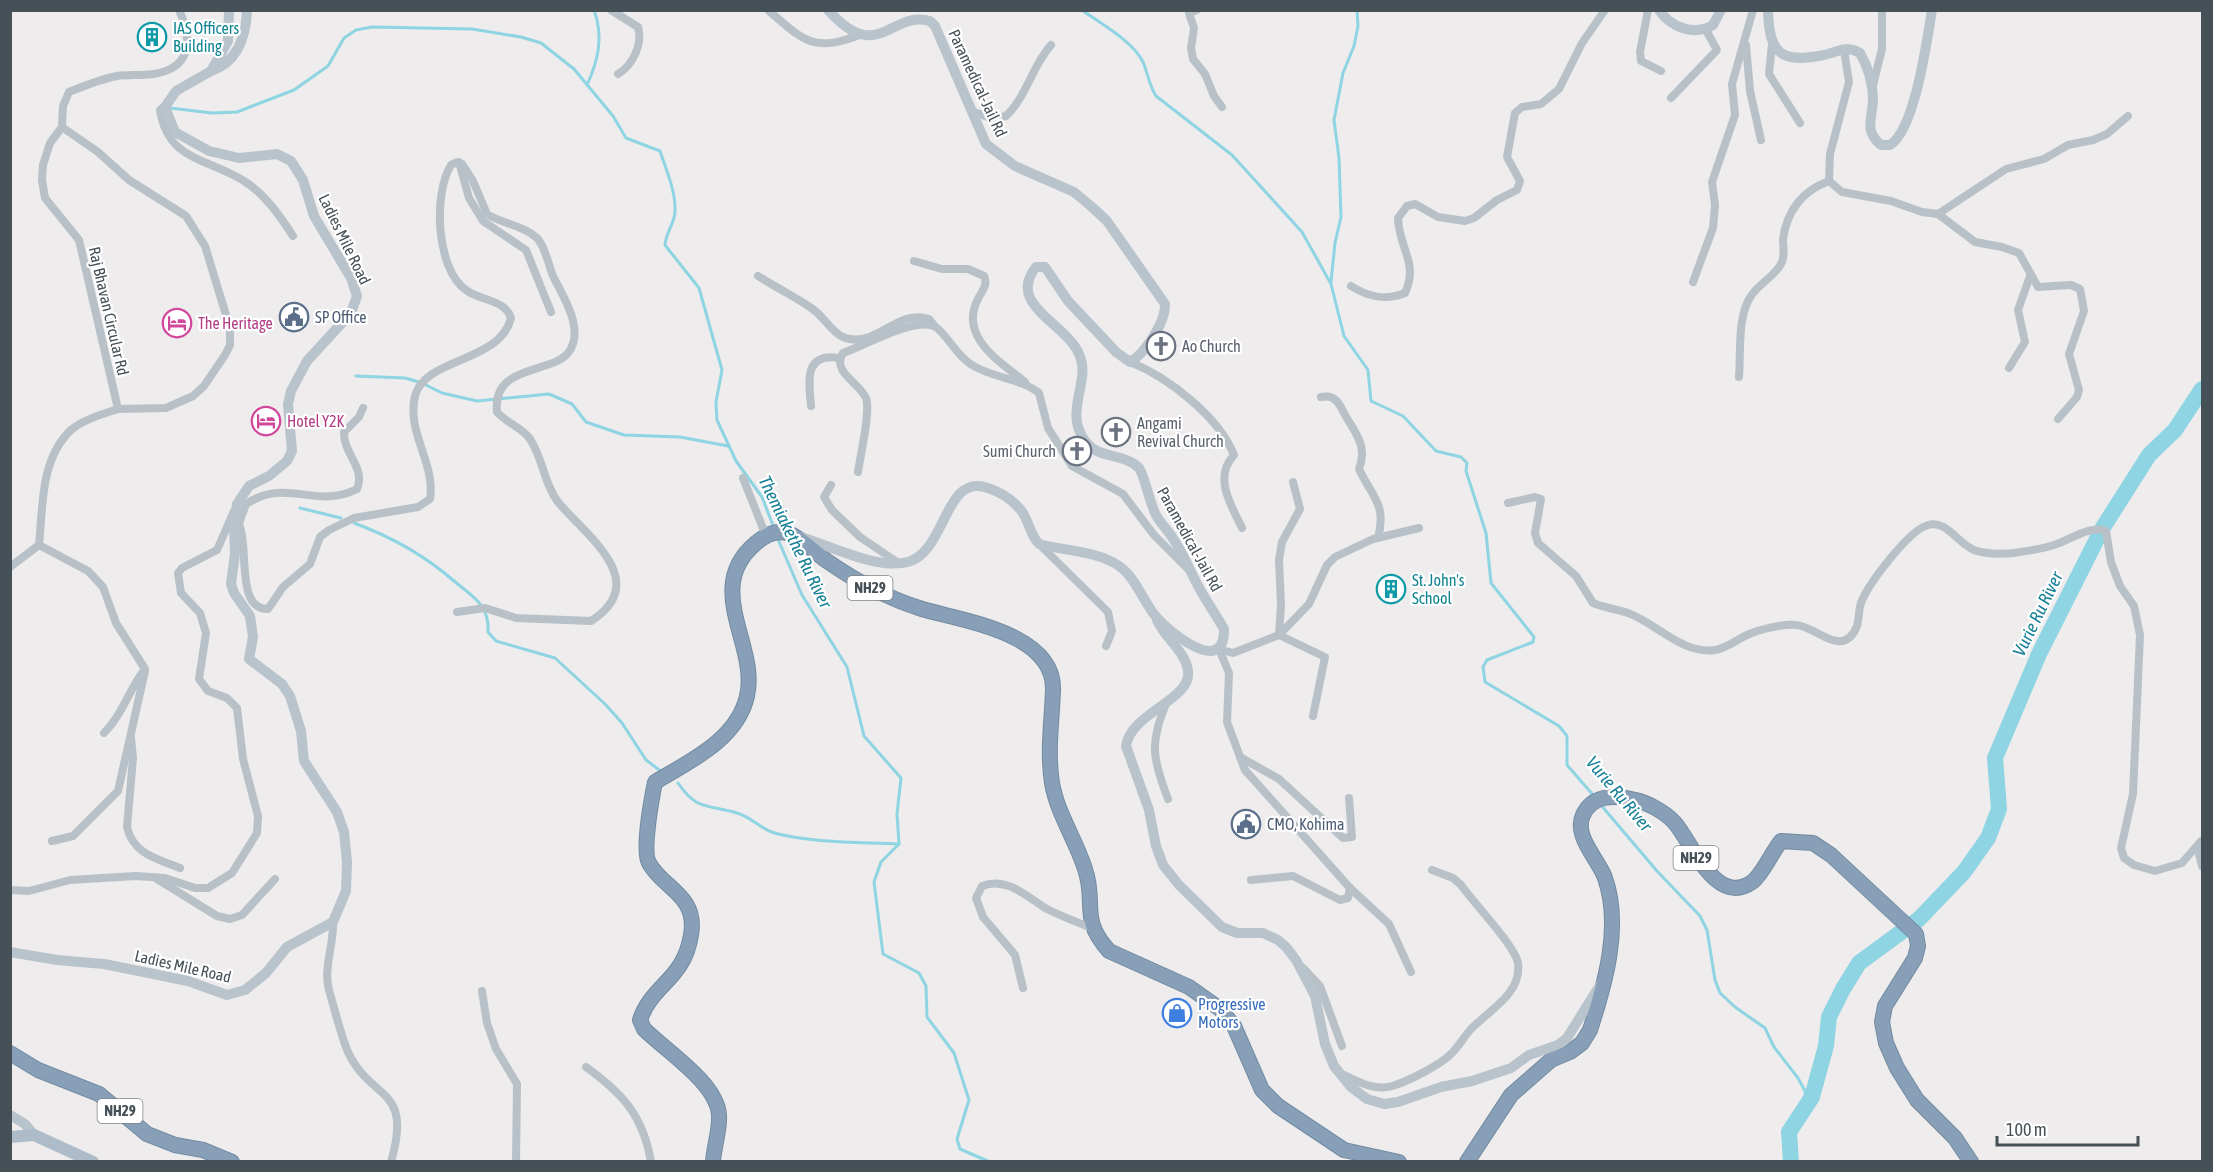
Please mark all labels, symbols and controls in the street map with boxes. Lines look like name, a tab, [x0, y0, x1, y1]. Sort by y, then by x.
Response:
place label: IAS Officers Building	[173, 19, 239, 56]
building icon: IAS Officers Building	[136, 21, 168, 53]
street label: Paramedical-Jail Rd	[945, 26, 1011, 140]
street label: Ladies Mile Road	[315, 191, 375, 287]
street label: Raj Bhavan Circular Rd	[84, 245, 133, 377]
public building icon: SP Office	[278, 301, 310, 333]
hotel icon: The Heritage	[161, 307, 193, 339]
place label: SP Office	[315, 308, 367, 326]
place label: The Heritage	[198, 314, 273, 333]
church icon: Ao Church	[1145, 330, 1177, 362]
place label: Ao Church	[1182, 337, 1241, 355]
hotel icon: Hotel Y2K	[250, 405, 282, 437]
place label: Hotel Y2K	[287, 412, 345, 430]
place label: Angami Revival Church	[1137, 414, 1224, 450]
church icon: Angami Revival Church	[1100, 416, 1132, 448]
church icon: Sumi Church	[1061, 435, 1093, 467]
place label: Sumi Church	[983, 442, 1056, 460]
water label: Themiakethe Ru River	[754, 472, 837, 612]
street label: Paramedical-Jail Rd	[1154, 484, 1226, 594]
water label: Vurie Ru River	[2008, 568, 2067, 659]
place label: St. John's School	[1412, 571, 1465, 607]
building icon: St. John's School	[1375, 573, 1407, 605]
road number: NH29	[848, 576, 892, 600]
water label: Vurie Ru River	[1582, 752, 1657, 836]
public building icon: CMO, Kohima	[1230, 808, 1262, 840]
place label: CMO, Kohima	[1267, 815, 1344, 833]
road number: NH29	[1674, 846, 1718, 870]
street label: Ladies Mile Road	[133, 946, 233, 986]
place label: Progressive Motors	[1198, 995, 1266, 1031]
shop icon: Progressive Motors	[1161, 997, 1193, 1029]
road number: NH29	[98, 1099, 142, 1123]
scale bar	[1997, 1109, 2138, 1147]
text: 100 m	[2006, 1119, 2047, 1140]

